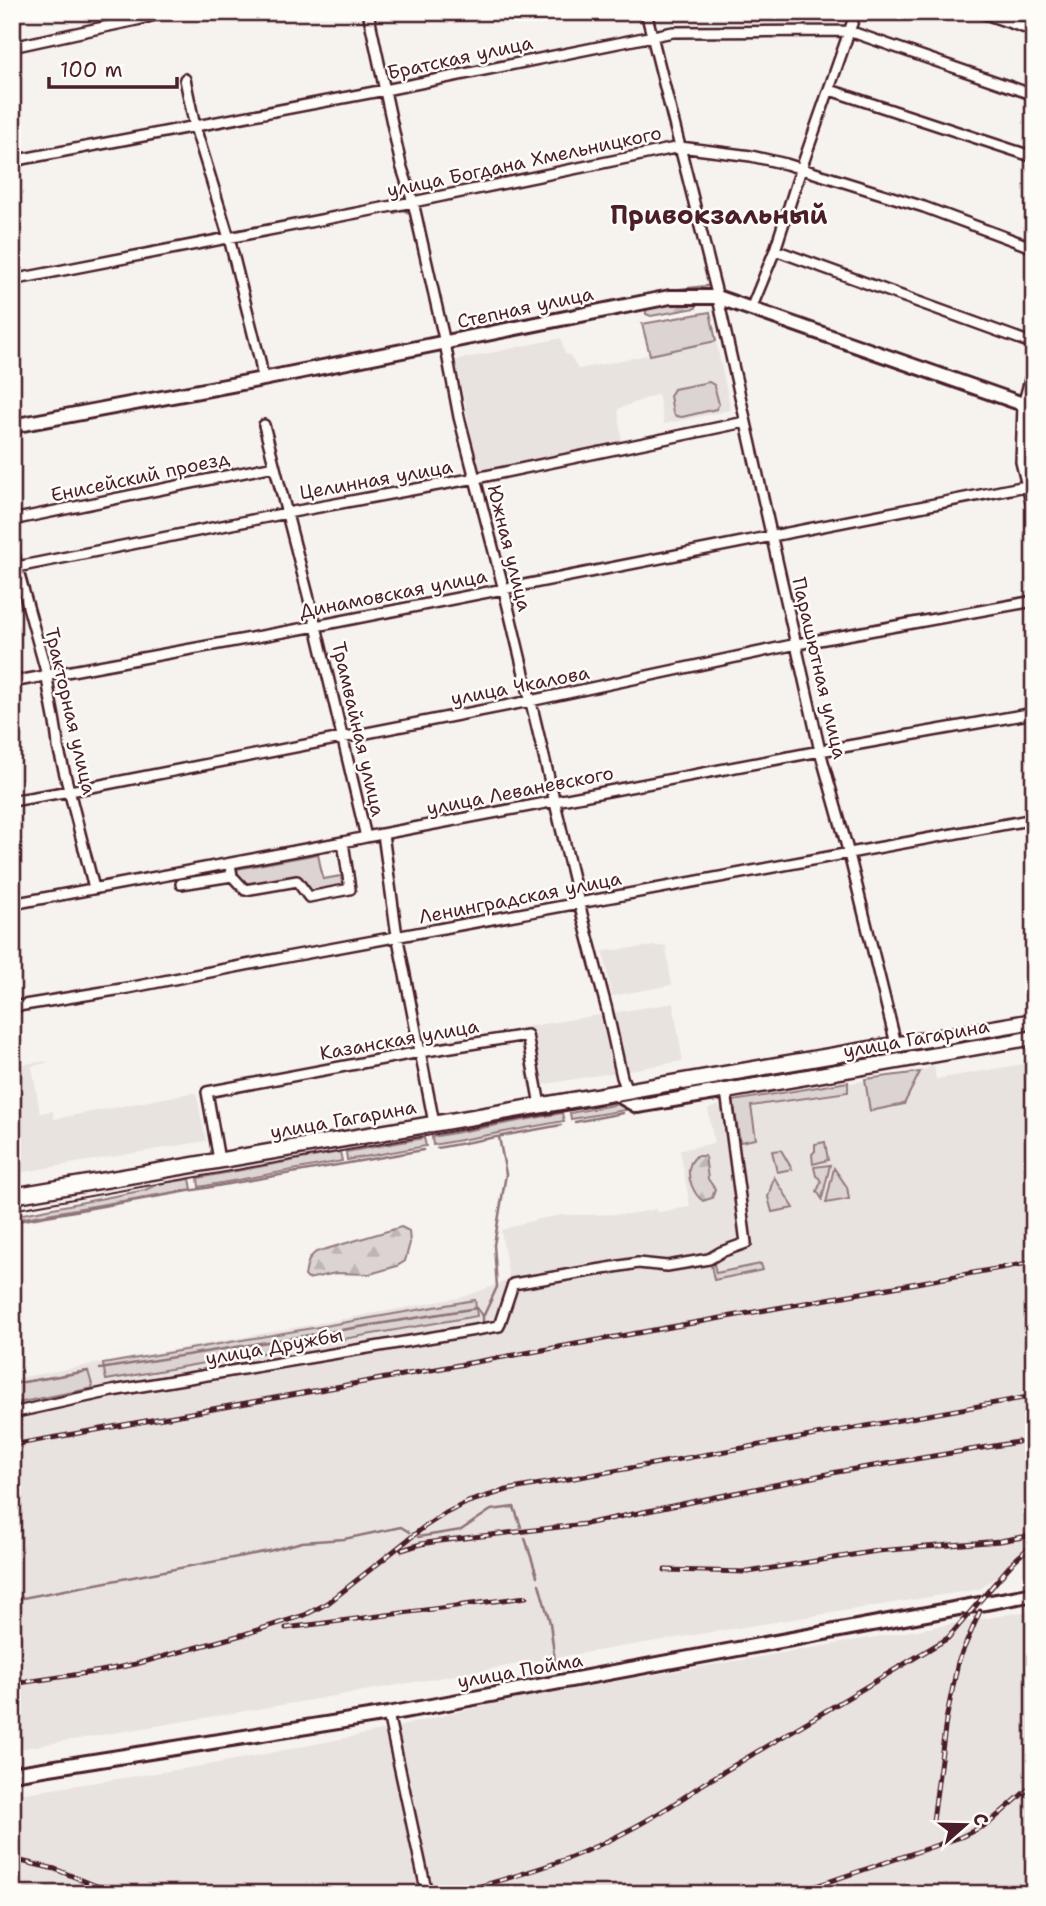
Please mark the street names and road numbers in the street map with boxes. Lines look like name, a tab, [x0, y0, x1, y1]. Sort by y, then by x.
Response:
street label: Братская улица	[385, 30, 535, 85]
street label: улица Богдана Хмельницкого	[385, 120, 664, 203]
street label: Степная улица	[455, 281, 596, 334]
street label: Енисейский проезд	[48, 445, 232, 508]
street label: Целинная улица	[297, 454, 455, 505]
street label: Южная улица	[482, 482, 537, 614]
street label: Динамовская улица	[297, 563, 489, 624]
street label: Парашютная улица	[786, 575, 853, 762]
street label: Тракторная улица	[39, 625, 102, 797]
street label: Трамвайная улица	[326, 639, 391, 819]
street label: улица Чкалова	[449, 660, 592, 711]
street label: улица Леваневского	[424, 760, 616, 821]
street label: Ленинградская улица	[417, 866, 624, 929]
street label: Казанская улица	[318, 1013, 481, 1066]
street label: улица Гагарина	[841, 1013, 991, 1064]
street label: улица Гагарина	[268, 1094, 418, 1145]
street label: улица Дружбы	[203, 1322, 345, 1371]
street label: улица Пойма	[455, 1647, 585, 1694]

